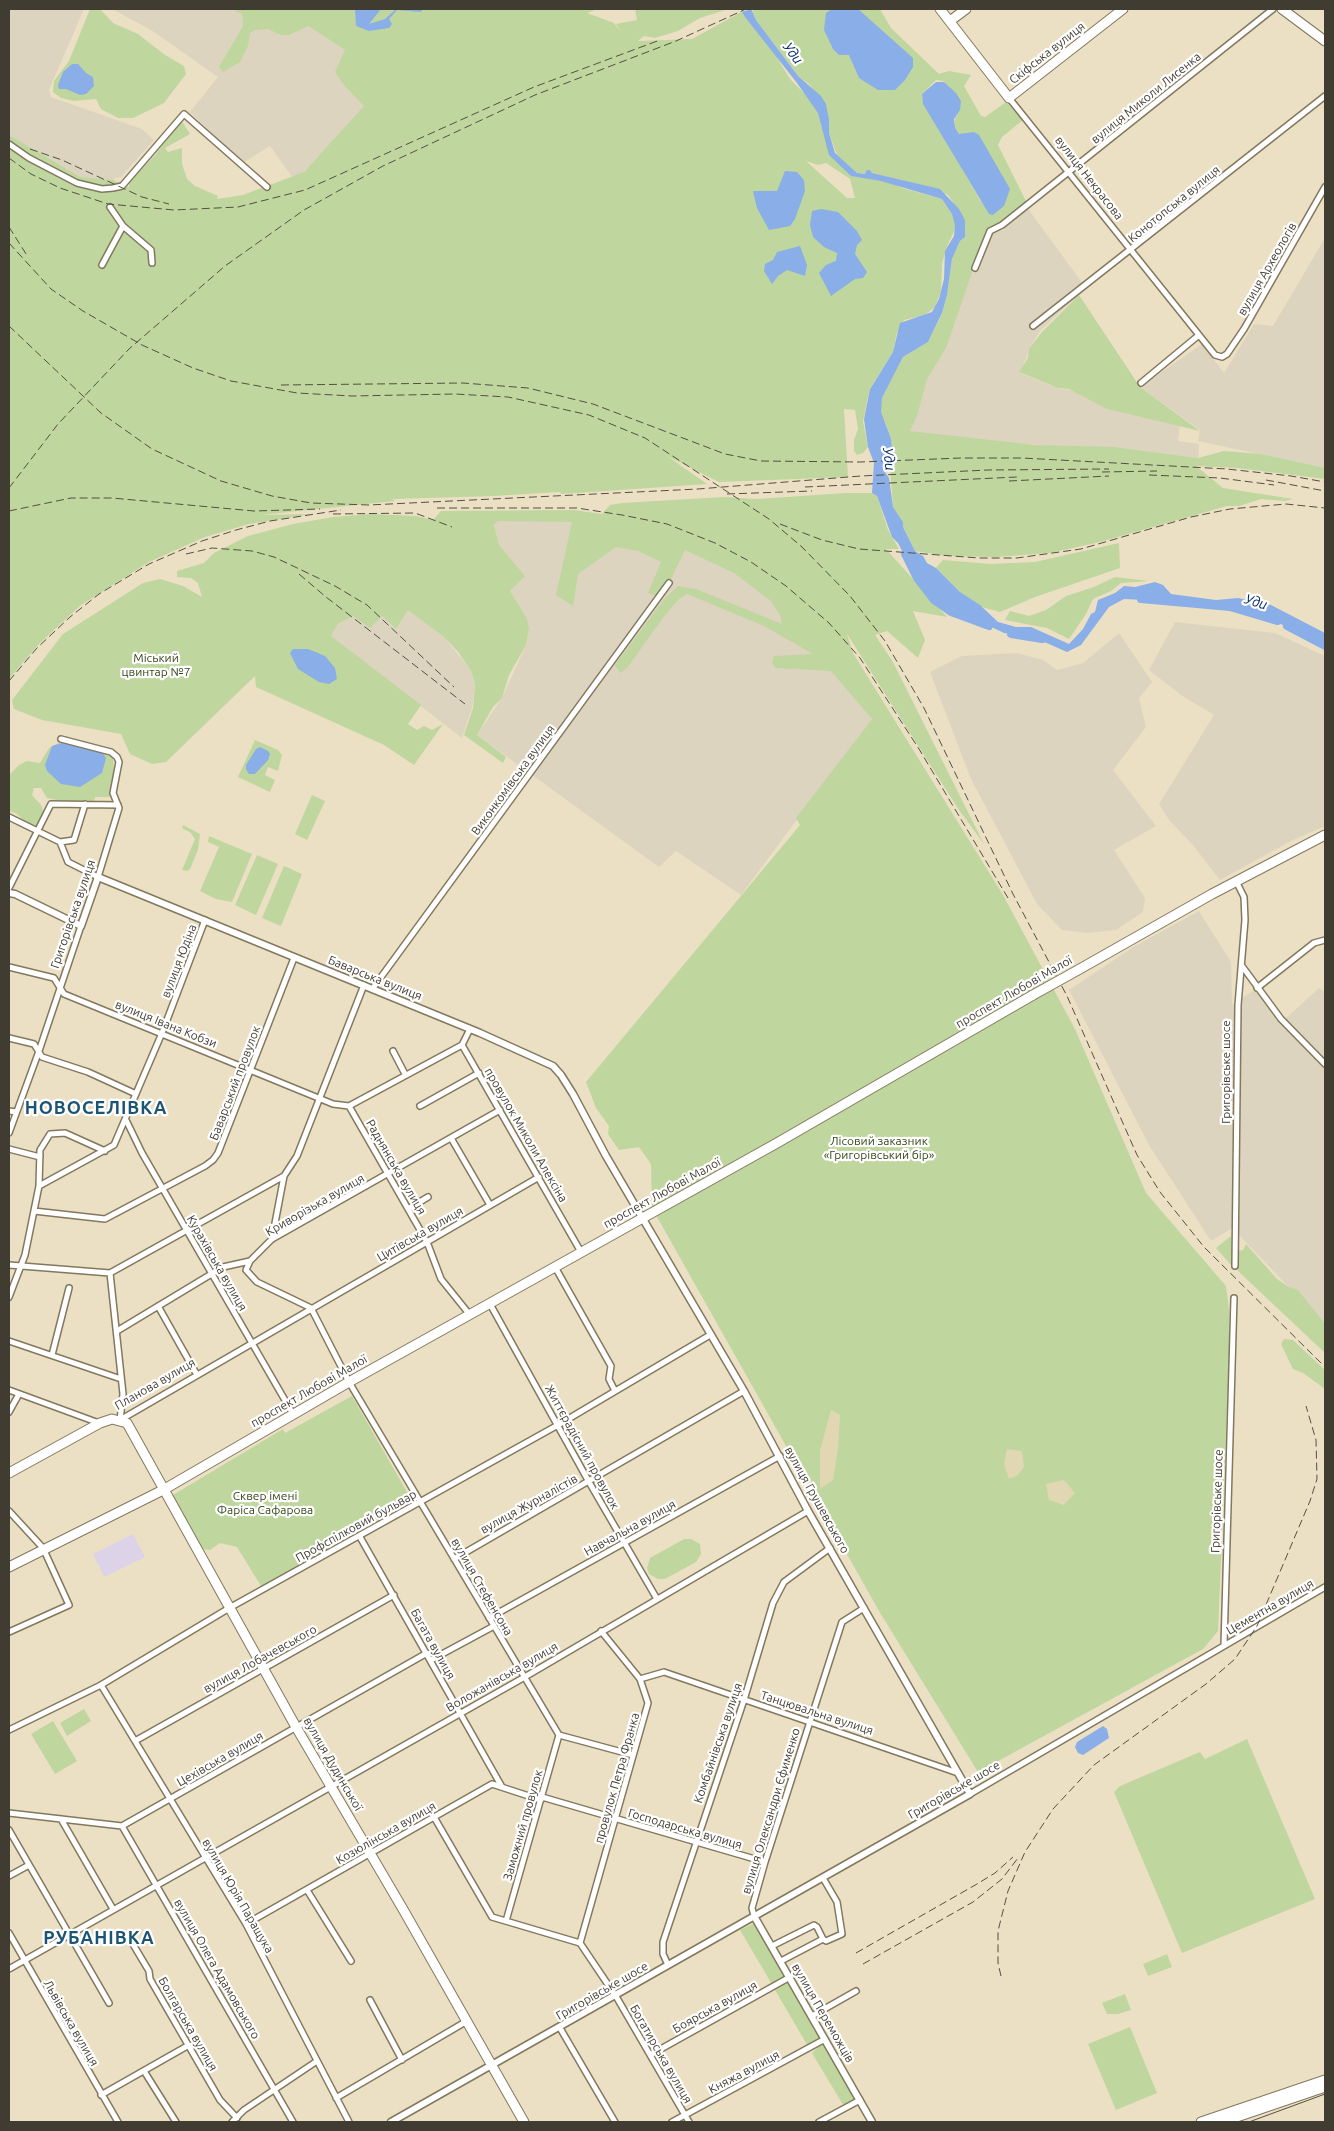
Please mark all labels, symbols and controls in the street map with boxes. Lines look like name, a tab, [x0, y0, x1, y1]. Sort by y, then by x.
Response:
street label: Скіфська вулиця	[1006, 19, 1088, 87]
water label: Уди	[779, 39, 807, 67]
street label: вулиця Миколи Лисенка	[1088, 49, 1204, 147]
street label: вулиця Некрасова	[1052, 133, 1126, 223]
street label: Конотопська вулиця	[1125, 163, 1223, 245]
street label: вулиця Археологів	[1234, 220, 1300, 318]
water label: Уди	[879, 447, 899, 471]
water label: Уди	[1243, 591, 1269, 613]
park label: Міський цвинтар №7	[122, 651, 190, 679]
street label: Виконкомівська вулиця	[468, 722, 558, 838]
street label: Григорівська вулиця	[48, 858, 98, 970]
street label: вулиця Юдіна	[158, 922, 200, 1000]
street label: Баварська вулиця	[326, 953, 424, 1003]
street label: проспект Любові Малої	[953, 953, 1075, 1031]
street label: вулиця Івана Кобзи	[113, 997, 219, 1051]
street label: Григорівське шосе	[1219, 1020, 1233, 1124]
street label: Баварський провулок	[206, 1024, 264, 1142]
street label: провулок Миколи Алексіна	[482, 1065, 570, 1205]
district label: НОВОСЕЛІВКА	[23, 1097, 169, 1119]
street label: Раднянська вулиця	[363, 1117, 429, 1217]
park label: Лісовий заказник «Григорівський бір»	[824, 1134, 934, 1162]
street label: проспект Любові Малої	[601, 1155, 723, 1231]
street label: Криворізька вулиця	[263, 1171, 367, 1239]
street label: Цитівська вулиця	[374, 1204, 466, 1264]
street label: Курахівська вулиця	[184, 1213, 250, 1313]
street label: проспект Любові Малої	[248, 1352, 370, 1430]
street label: Планова вулиця	[112, 1355, 198, 1413]
street label: Життєрадісний провулок	[542, 1382, 622, 1512]
street label: вулиця Грушевського	[782, 1444, 852, 1556]
street label: Григорівське шосе	[1208, 1449, 1226, 1553]
street label: вулиця Журналістів	[478, 1471, 580, 1537]
street label: Профспілковий бульвар	[293, 1487, 419, 1565]
park label: Сквер імені Фаріса Сафарова	[217, 1489, 313, 1517]
street label: Навчальна вулиця	[582, 1497, 678, 1559]
street label: вулиця Стефенсона	[448, 1536, 516, 1638]
street label: Цементна вулиця	[1224, 1576, 1316, 1638]
street label: Багата вулиця	[408, 1606, 458, 1682]
street label: вулиця Лобачевського	[201, 1622, 319, 1696]
street label: Воложанівська вулиця	[444, 1639, 560, 1715]
street label: Комбайнівська вулиця	[691, 1681, 745, 1805]
street label: Танцювальна вулиця	[759, 1688, 875, 1738]
street label: провулок Петра Франка	[591, 1711, 643, 1845]
street label: вулиця Дудинської	[300, 1715, 366, 1813]
street label: вулиця Олександри Єфименко	[739, 1726, 803, 1896]
street label: Цехівська вулиця	[174, 1728, 266, 1790]
street label: Григорівське шосе	[906, 1758, 1002, 1822]
street label: Заможний провулок	[500, 1768, 546, 1882]
street label: Козюлінська вулиця	[334, 1799, 438, 1867]
street label: Господарська вулиця	[626, 1806, 744, 1852]
street label: вулиця Юрія Паращука	[199, 1836, 277, 1956]
street label: вулиця Олега Адамовського	[171, 1896, 263, 2042]
district label: РУБАНІВКА	[42, 1927, 156, 1949]
street label: Григорівське шосе	[554, 1959, 650, 2023]
street label: вулиця Переможців	[789, 1961, 857, 2065]
street label: Болгарська вулиця	[155, 1974, 221, 2074]
street label: Львівська вулиця	[40, 1977, 102, 2069]
street label: Боярська вулиця	[670, 1978, 760, 2036]
street label: Богатирська вулиця	[627, 2002, 695, 2106]
street label: Княжа вулиця	[706, 2047, 782, 2097]

